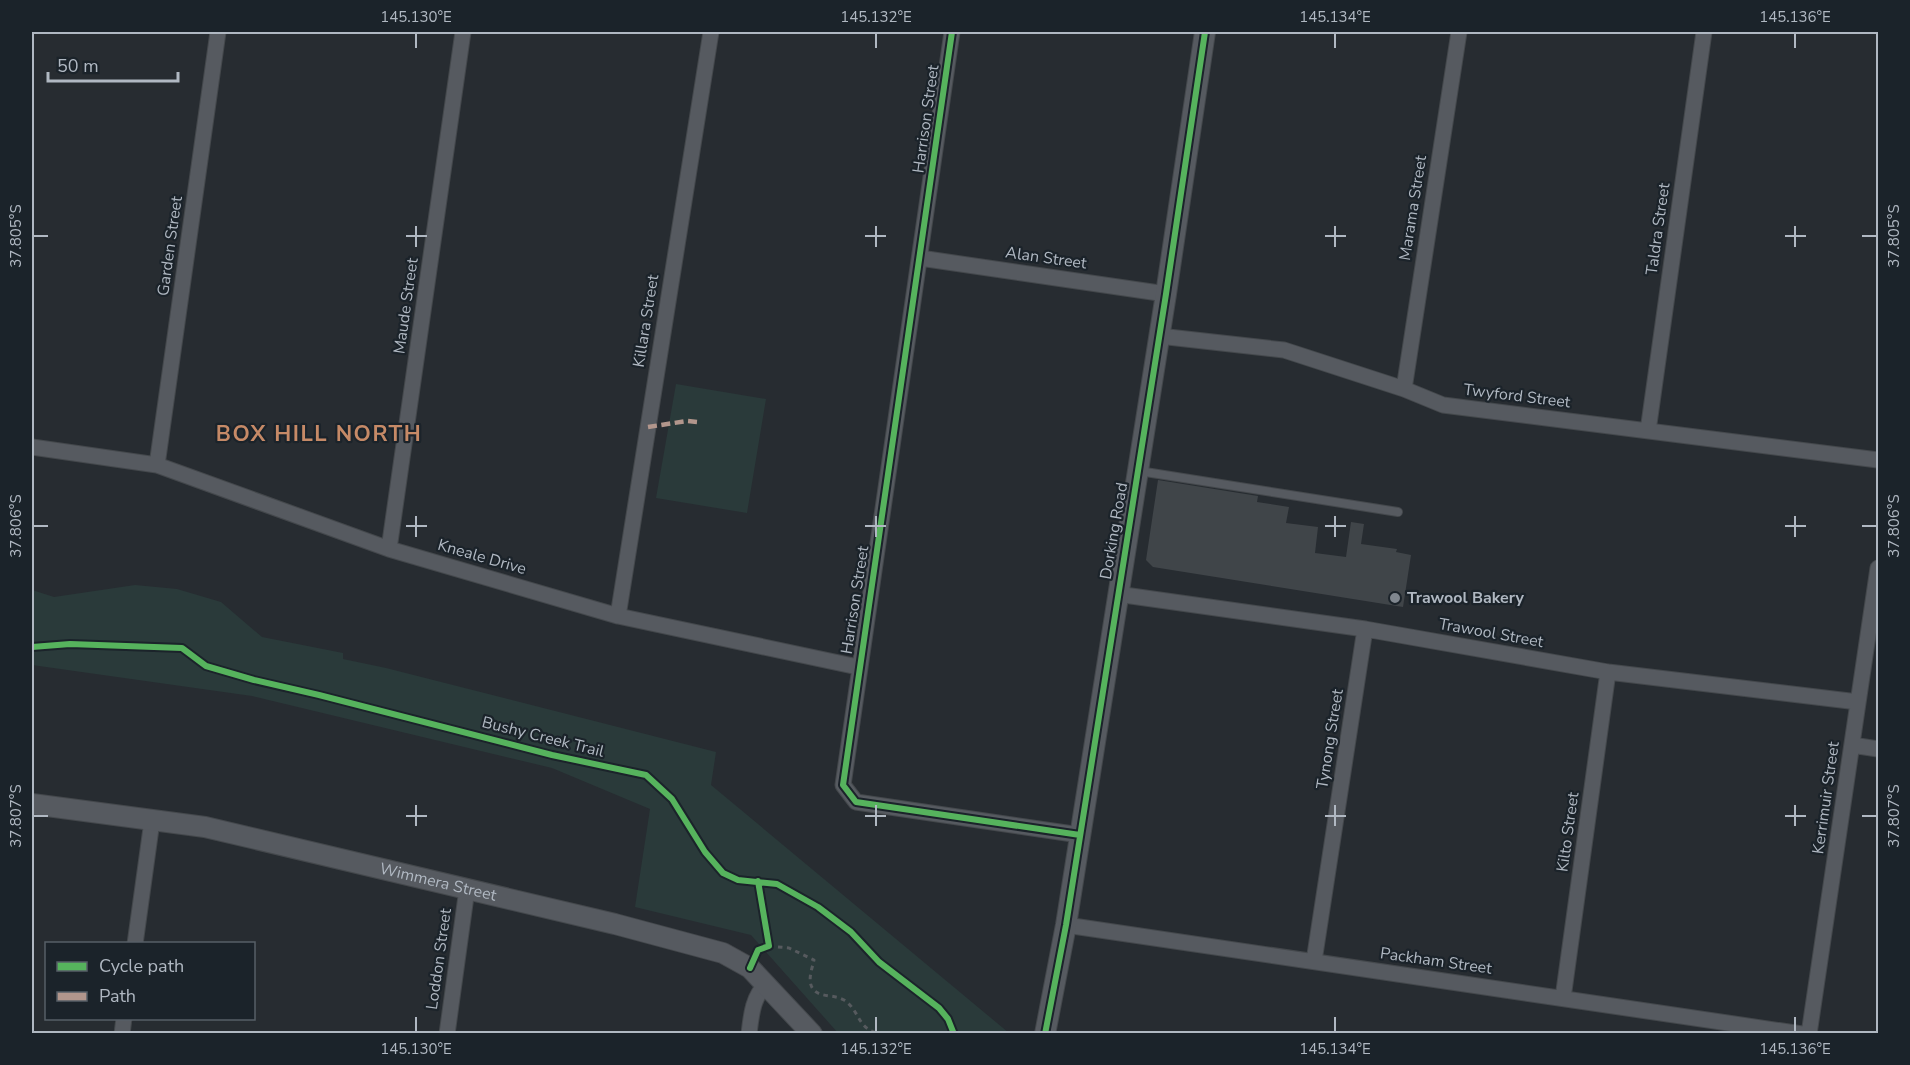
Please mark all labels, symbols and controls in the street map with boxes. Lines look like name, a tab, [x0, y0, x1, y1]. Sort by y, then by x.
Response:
text: 145.130°E	[380, 7, 452, 27]
text: 145.132°E	[840, 7, 912, 27]
text: 145.134°E	[1299, 7, 1371, 27]
text: 145.136°E	[1759, 7, 1831, 27]
scale bar	[48, 45, 178, 83]
text: 50 m	[57, 54, 99, 78]
street label: Harrison Street	[908, 63, 945, 175]
street label: Marama Street	[1394, 153, 1432, 262]
street label: Taldra Street	[1641, 181, 1675, 276]
street label: Garden Street	[152, 194, 188, 297]
text: 37.805°S	[6, 204, 26, 268]
text: 37.805°S	[1884, 204, 1904, 268]
street label: Alan Street	[1004, 241, 1088, 275]
street label: Maude Street	[388, 256, 424, 355]
street label: Killara Street	[628, 273, 664, 369]
street label: Twyford Street	[1462, 379, 1572, 414]
district label: BOX HILL NORTH	[216, 419, 422, 449]
street label: Dorking Road	[1095, 481, 1133, 581]
text: 37.806°S	[6, 494, 26, 558]
text: 37.806°S	[1884, 494, 1904, 558]
street label: Kneale Drive	[435, 534, 529, 580]
street label: Harrison Street	[836, 544, 874, 656]
place label: Trawool Bakery	[1407, 587, 1524, 609]
marker: Trawool Bakery	[1388, 591, 1402, 605]
street label: Trawool Street	[1437, 613, 1546, 653]
street label: Tynong Street	[1311, 687, 1349, 791]
street label: Bushy Creek Trail	[480, 711, 607, 763]
street label: Kerrimuir Street	[1807, 740, 1845, 856]
text: 37.807°S	[6, 784, 26, 848]
text: 37.807°S	[1884, 784, 1904, 848]
street label: Kilto Street	[1552, 790, 1585, 873]
street label: Wimmera Street	[377, 858, 499, 907]
street label: Loddon Street	[421, 907, 457, 1011]
legend	[45, 942, 255, 1020]
street label: Packham Street	[1379, 942, 1494, 980]
text: Cycle path	[99, 954, 184, 978]
text: Path	[99, 984, 136, 1008]
text: 145.130°E	[380, 1039, 452, 1059]
text: 145.132°E	[840, 1039, 912, 1059]
text: 145.134°E	[1299, 1039, 1371, 1059]
text: 145.136°E	[1759, 1039, 1831, 1059]

